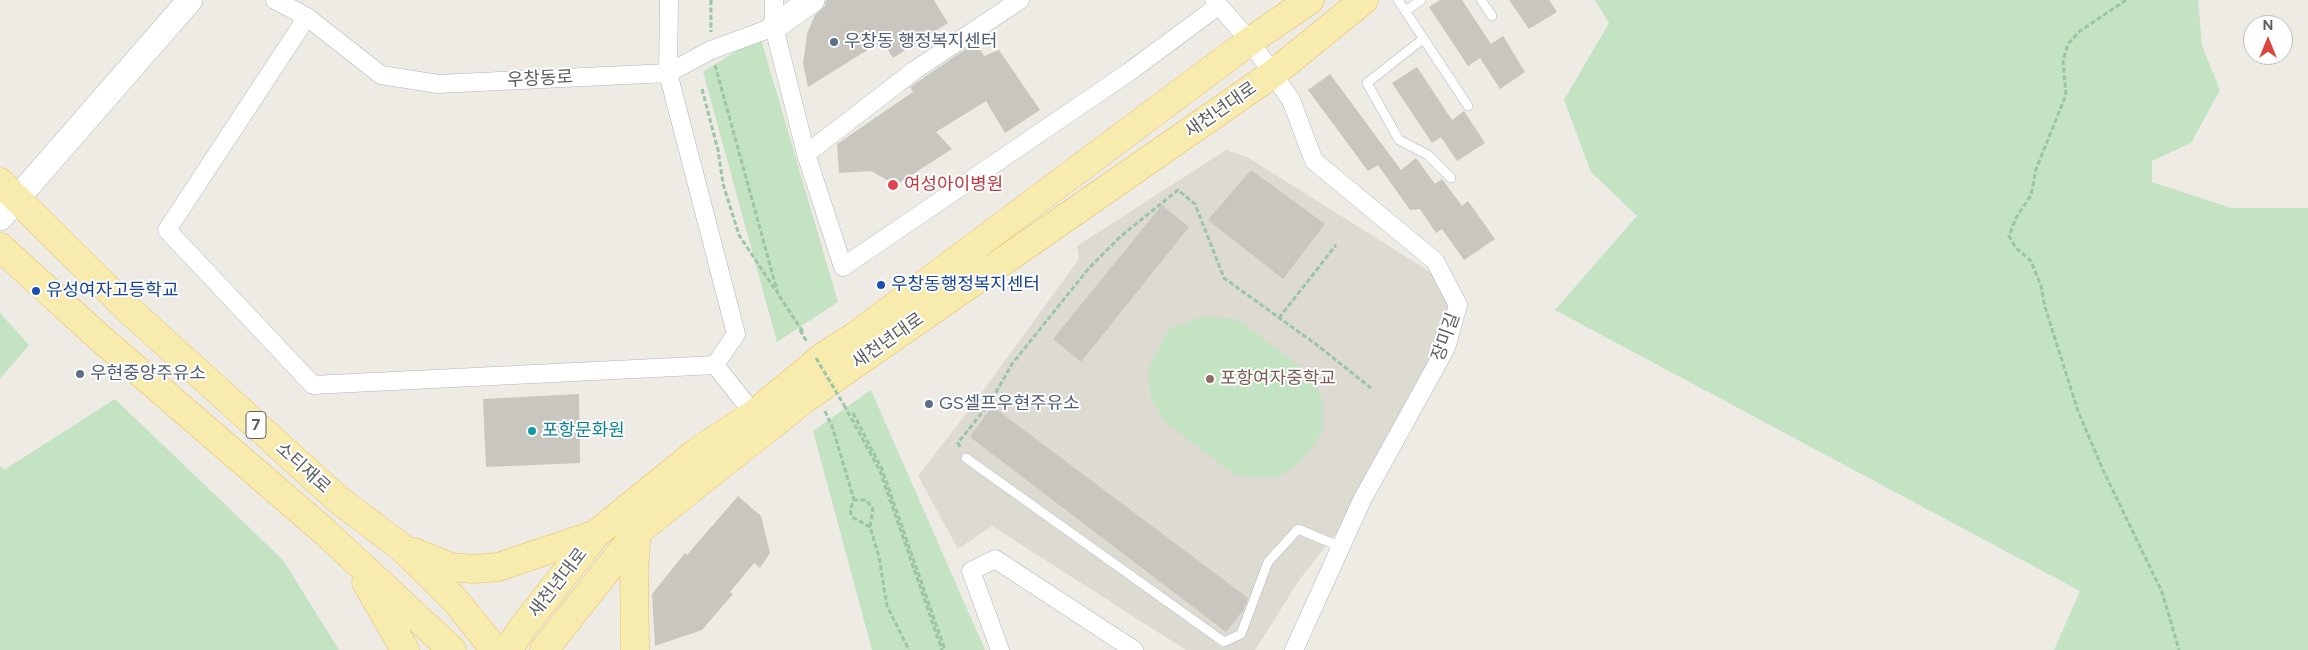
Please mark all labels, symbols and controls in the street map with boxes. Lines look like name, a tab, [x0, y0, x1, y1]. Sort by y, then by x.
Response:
north arrow	[2243, 15, 2293, 65]
text: N	[2263, 17, 2273, 34]
place label: 우창동 행정복지센터	[844, 31, 997, 53]
marker: 우창동 행정복지센터	[828, 36, 840, 48]
street label: 우창동로	[506, 66, 574, 92]
street label: 새천년대로	[1181, 77, 1261, 143]
place label: 여성아이병원	[904, 174, 1003, 196]
marker: 여성아이병원	[886, 178, 900, 192]
place label: 우창동행정복지센터	[891, 274, 1040, 296]
marker: 우창동행정복지센터	[875, 279, 887, 291]
place label: 유성여자고등학교	[46, 280, 178, 302]
marker: 유성여자고등학교	[30, 285, 42, 297]
street label: 새천년대로	[848, 308, 928, 374]
street label: 장미길	[1427, 310, 1465, 364]
place label: 우현중앙주유소	[90, 363, 206, 385]
marker: 우현중앙주유소	[74, 368, 86, 380]
place label: 포항여자중학교	[1220, 368, 1336, 390]
marker: 포항여자중학교	[1204, 373, 1216, 385]
place label: GS셀프우현주유소	[939, 393, 1080, 415]
marker: GS셀프우현주유소	[923, 398, 935, 410]
road number: 7	[246, 412, 266, 438]
place label: 포항문화원	[542, 420, 625, 442]
marker: 포항문화원	[526, 425, 538, 437]
street label: 소티재로	[271, 438, 335, 498]
street label: 새천년대로	[524, 544, 592, 622]

